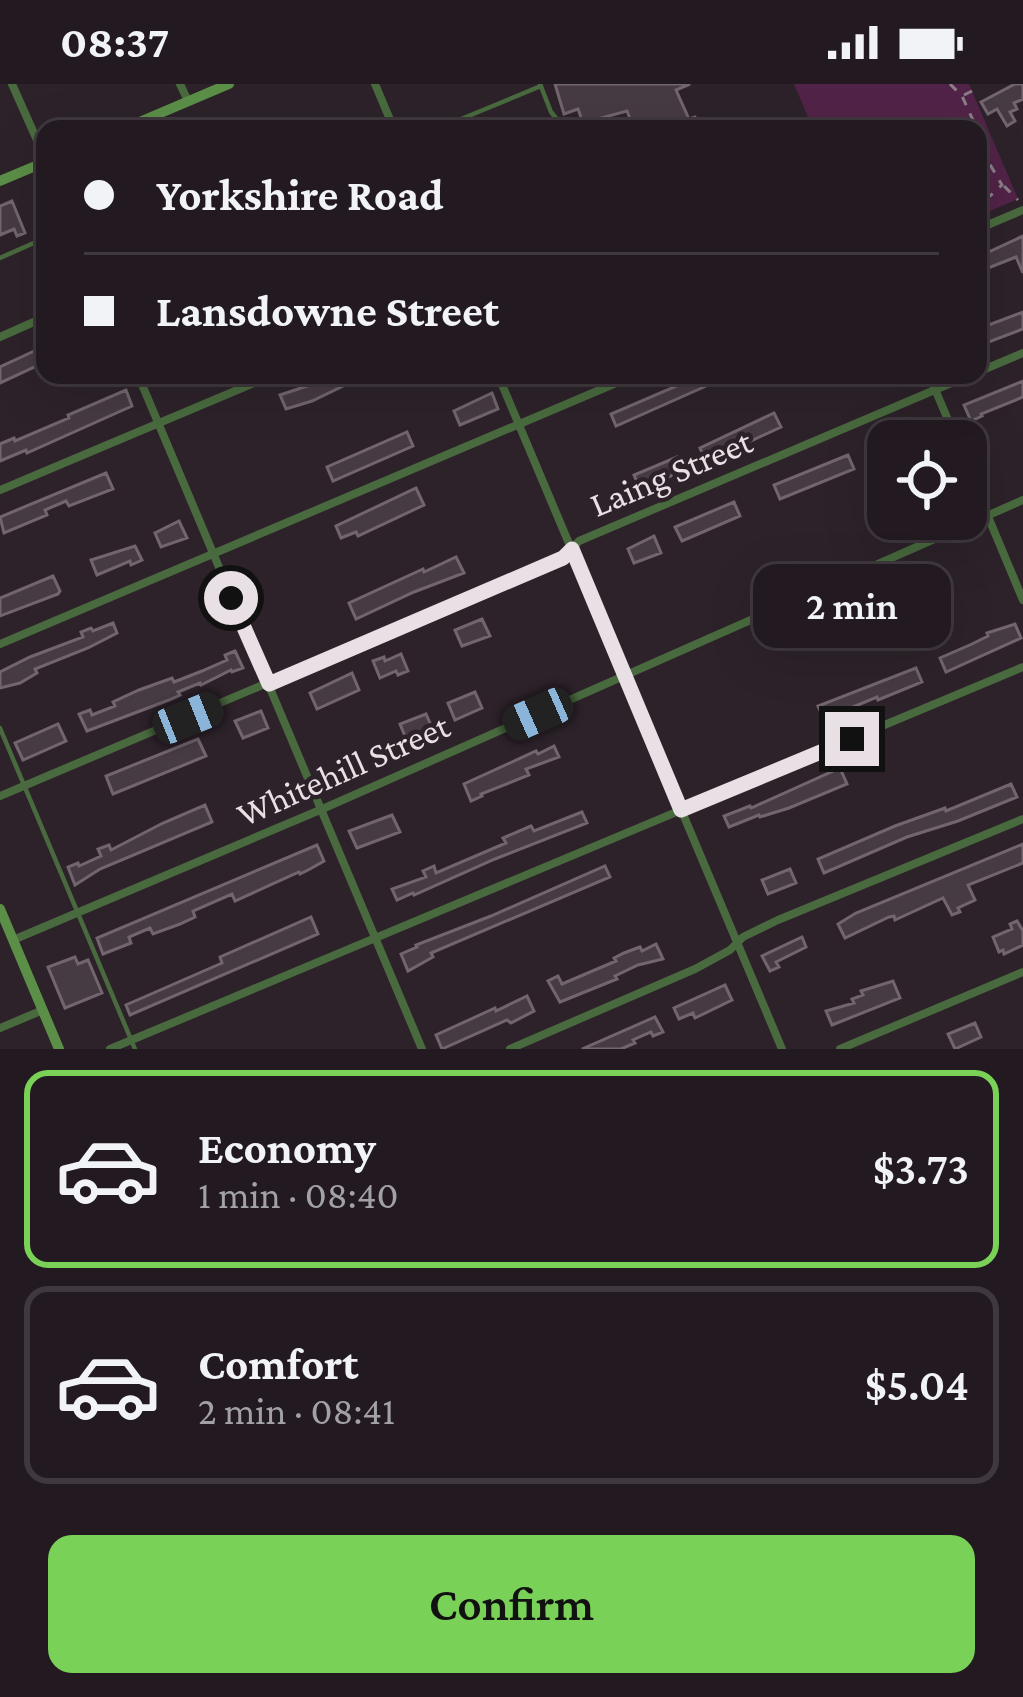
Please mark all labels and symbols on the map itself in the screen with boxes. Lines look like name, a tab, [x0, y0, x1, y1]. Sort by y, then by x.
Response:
street label: Laing Street	[584, 421, 759, 525]
callout: 2 min	[753, 565, 951, 649]
route start	[204, 571, 258, 625]
car	[498, 683, 578, 745]
car	[148, 688, 228, 748]
street label: Whitehill Street	[231, 705, 456, 835]
route end	[825, 712, 879, 766]

